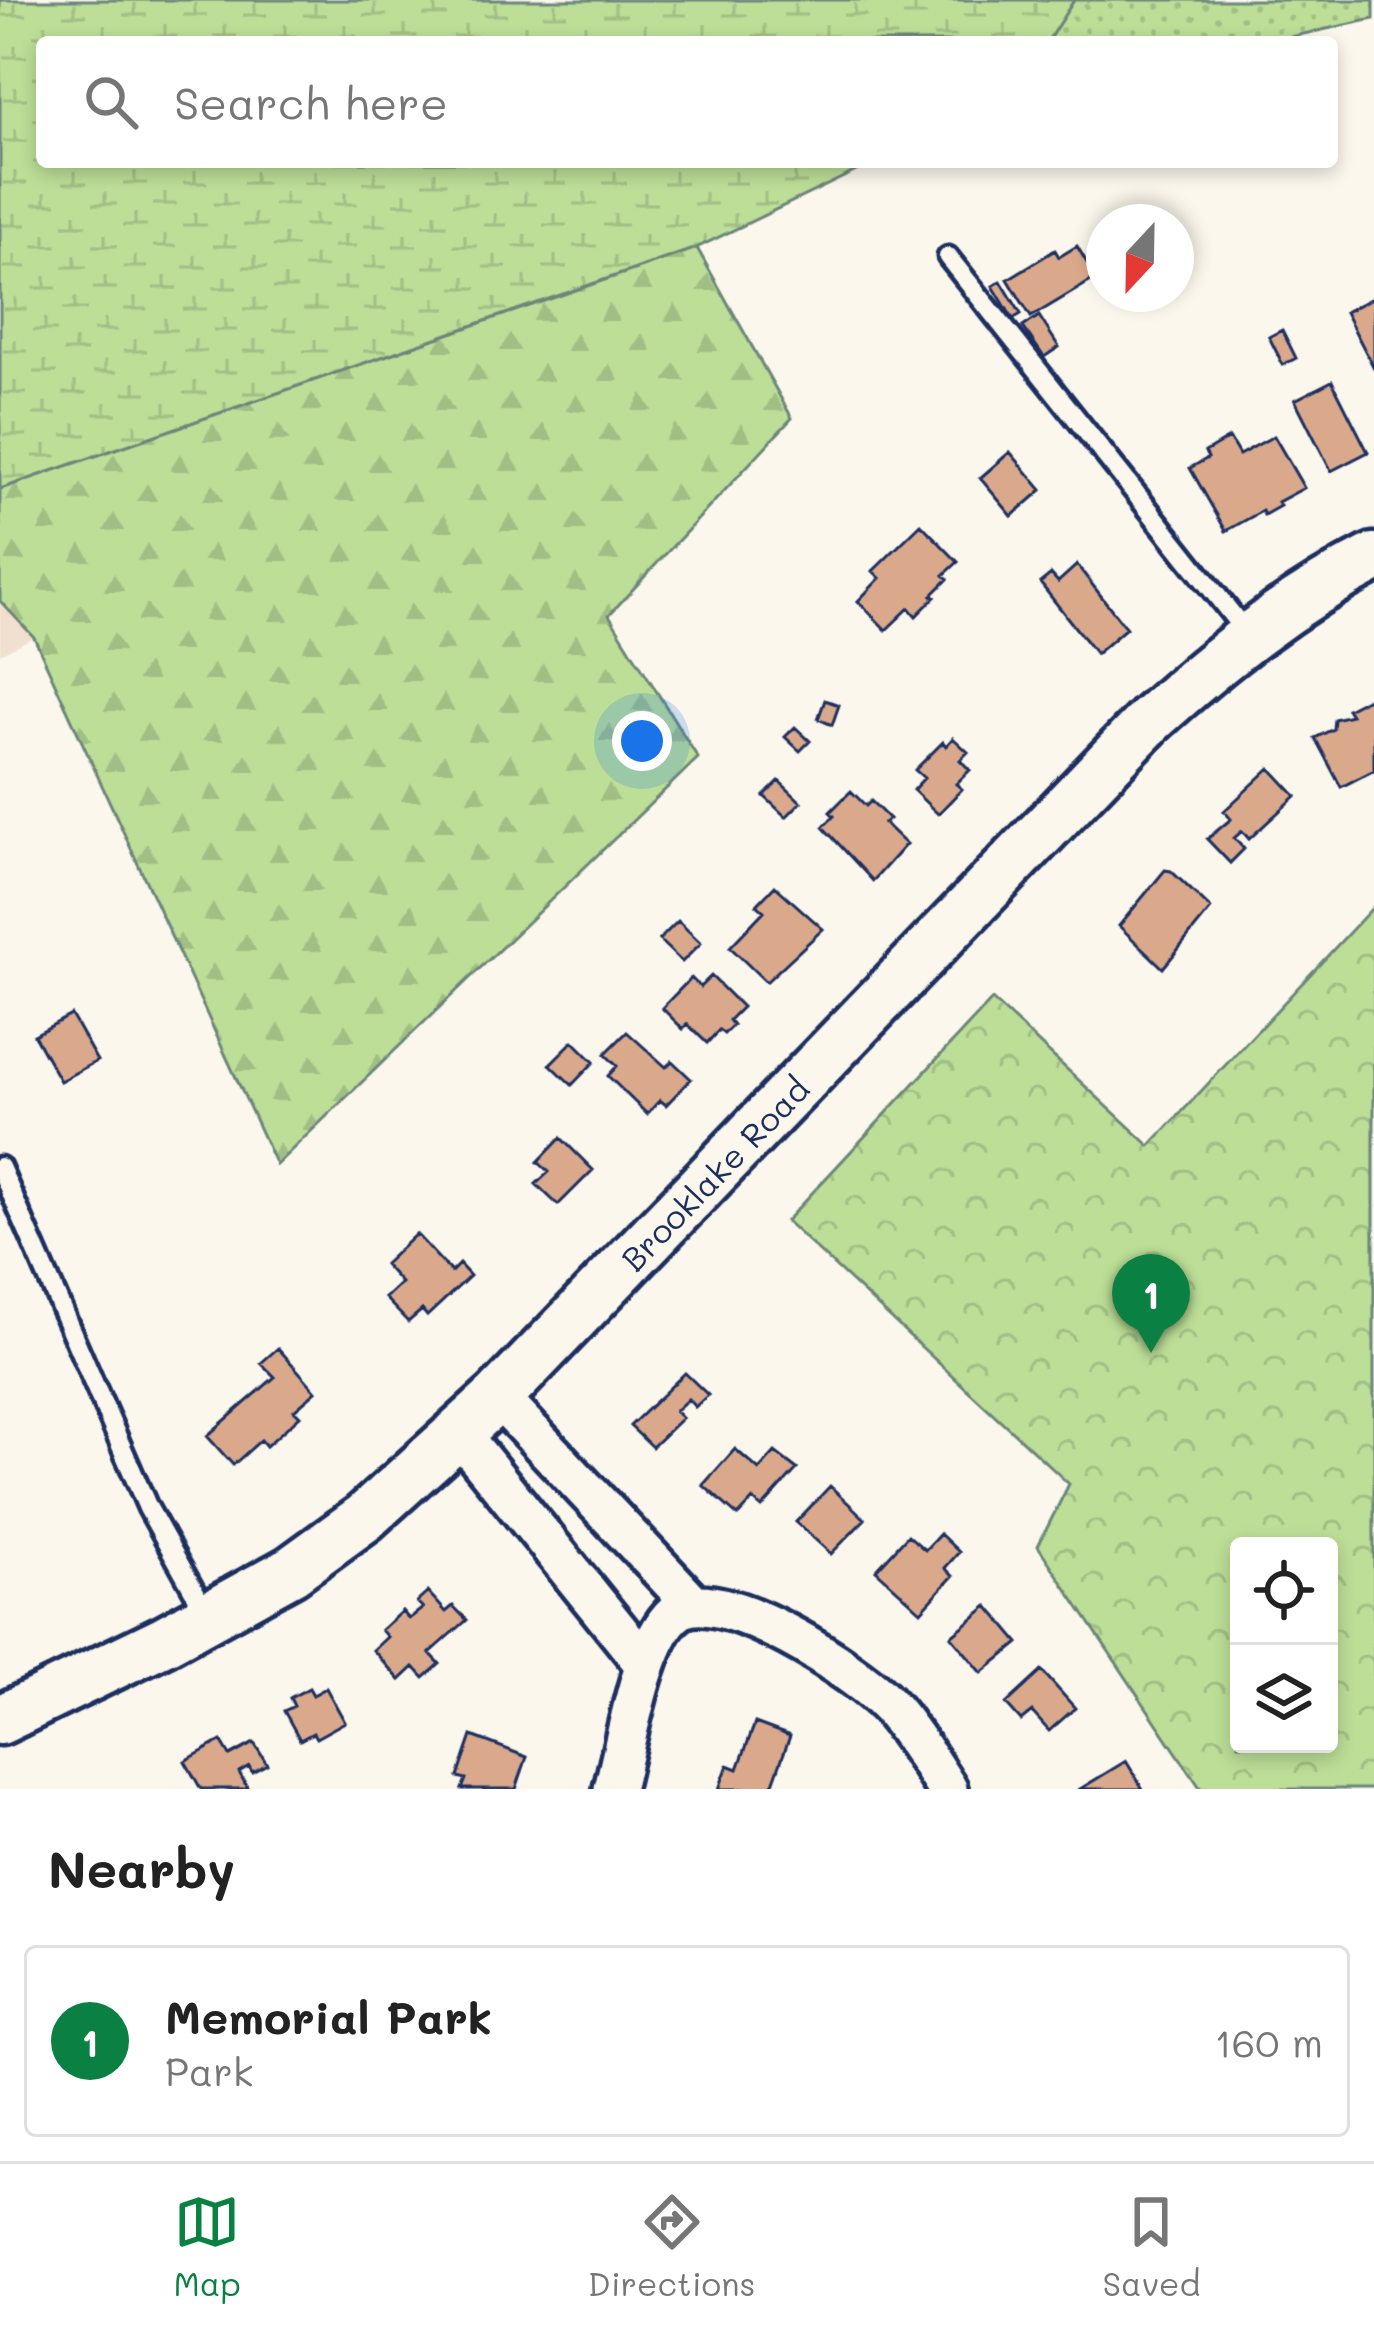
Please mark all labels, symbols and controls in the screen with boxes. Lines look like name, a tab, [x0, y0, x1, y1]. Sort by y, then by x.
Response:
search box	[36, 36, 1338, 168]
icon: search	[78, 69, 144, 135]
text: Search here	[174, 73, 448, 131]
north arrow	[1086, 204, 1194, 312]
your location	[612, 711, 672, 771]
street label: Brooklake Road	[611, 1067, 817, 1279]
pin: 1	[1112, 1254, 1190, 1353]
map controls	[1230, 1537, 1338, 1753]
button: locate	[1230, 1537, 1338, 1645]
button: layers	[1230, 1645, 1338, 1753]
text: Nearby	[48, 1834, 235, 1901]
text: Memorial Park	[165, 1987, 492, 2045]
text: 1	[81, 2016, 99, 2067]
text: 160 m	[1214, 2016, 1323, 2067]
text: Park	[165, 2045, 253, 2096]
tab: Map	[174, 2189, 241, 2304]
tab: Directions	[588, 2189, 755, 2304]
tab: Saved	[1103, 2189, 1200, 2304]

